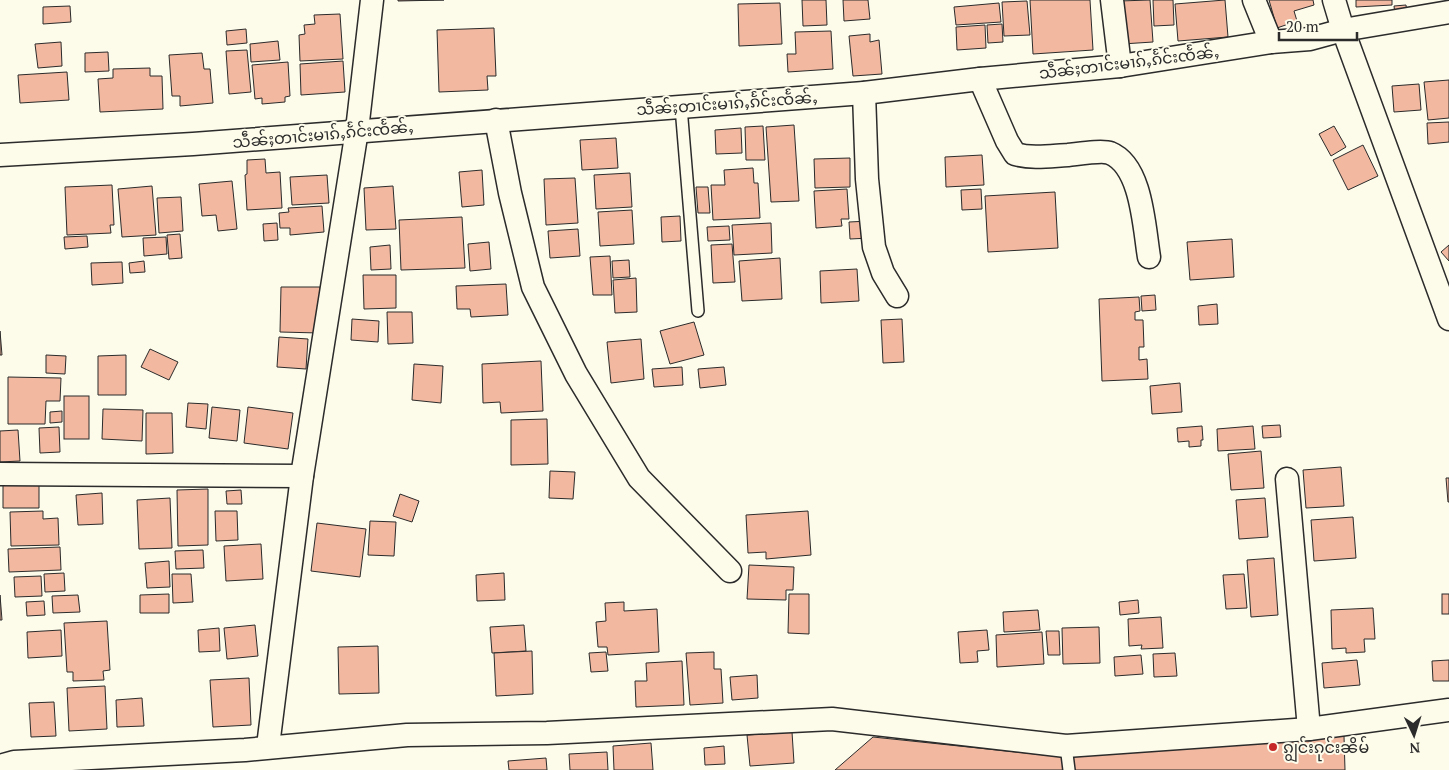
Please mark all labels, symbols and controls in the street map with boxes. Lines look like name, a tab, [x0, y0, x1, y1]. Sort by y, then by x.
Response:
scale bar	[1279, 10, 1356, 42]
text: 20 m	[1286, 16, 1319, 36]
street label: သဵၼ်ႈတၢင်းမၢၵ်ႇၵႅင်းၸႅၼ်ႇ	[1038, 40, 1220, 84]
street label: သဵၼ်ႈတၢင်းမၢၵ်ႇၵႅင်းၸႅၼ်ႇ	[636, 86, 818, 120]
street label: သဵၼ်ႈတၢင်းမၢၵ်ႇၵႅင်းၸႅၼ်ႇ	[232, 115, 414, 153]
north arrow	[1389, 710, 1439, 760]
place label: ၵျွင်းၵုင်းၼိမ်	[1283, 736, 1369, 763]
text: N	[1409, 739, 1421, 758]
marker: ၵျွင်းၵုင်းၼိမ်	[1267, 741, 1279, 753]

